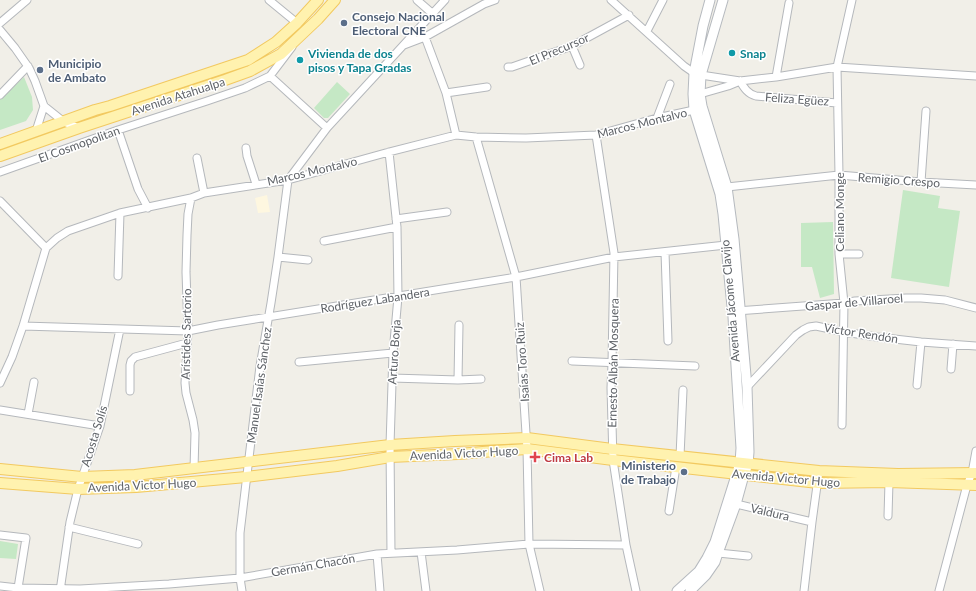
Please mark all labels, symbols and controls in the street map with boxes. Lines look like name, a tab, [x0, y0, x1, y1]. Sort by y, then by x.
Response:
place label: Consejo Nacional Electoral CNE	[352, 9, 445, 38]
marker: Consejo Nacional Electoral CNE	[339, 18, 349, 28]
street label: El Precursor	[527, 29, 592, 68]
place label: Vivienda de dos pisos y Tapa Gradas	[307, 46, 412, 75]
place label: Snap	[740, 46, 766, 61]
marker: Snap	[727, 48, 737, 58]
marker: Vivienda de dos pisos y Tapa Gradas	[295, 55, 305, 65]
place label: Municipio de Ambato	[48, 56, 106, 85]
marker: Municipio de Ambato	[35, 65, 45, 75]
street label: Avenida Atahualpa	[129, 74, 227, 118]
street label: Feliza Egüez	[764, 89, 830, 109]
street label: Marcos Montalvo	[596, 105, 689, 141]
street label: El Cosmopolitan	[36, 122, 122, 166]
street label: Marcos Montalvo	[265, 153, 359, 189]
street label: Remigio Crespo	[857, 170, 941, 190]
street label: Celiano Monge	[832, 172, 847, 252]
street label: Avenida Jácome Clavijo	[717, 239, 743, 363]
street label: Rodríguez Labandera	[319, 284, 431, 316]
street label: Arístides Sartorio	[178, 288, 194, 380]
street label: Gaspar de Villaroel	[804, 290, 904, 314]
street label: Ernesto Albán Mosquera	[604, 298, 622, 428]
street label: Arturo Borja	[384, 319, 404, 385]
street label: Víctor Rendón	[823, 320, 899, 346]
street label: Isaías Toro Ruiz	[512, 321, 532, 402]
street label: Manuel Isaías Sánchez	[243, 325, 275, 444]
street label: Acosta Solís	[78, 404, 110, 468]
street label: Avenida Victor Hugo	[409, 443, 519, 463]
place label: Cima Lab	[544, 450, 593, 465]
marker: Cima Lab	[529, 451, 541, 463]
place label: Ministerio de Trabajo	[621, 458, 676, 487]
street label: Avenida Victor Hugo	[731, 466, 841, 490]
marker: Ministerio de Trabajo	[679, 467, 689, 477]
street label: Avenida Victor Hugo	[87, 475, 197, 495]
street label: Valdura	[749, 500, 791, 524]
street label: Germán Chacón	[270, 550, 356, 580]

